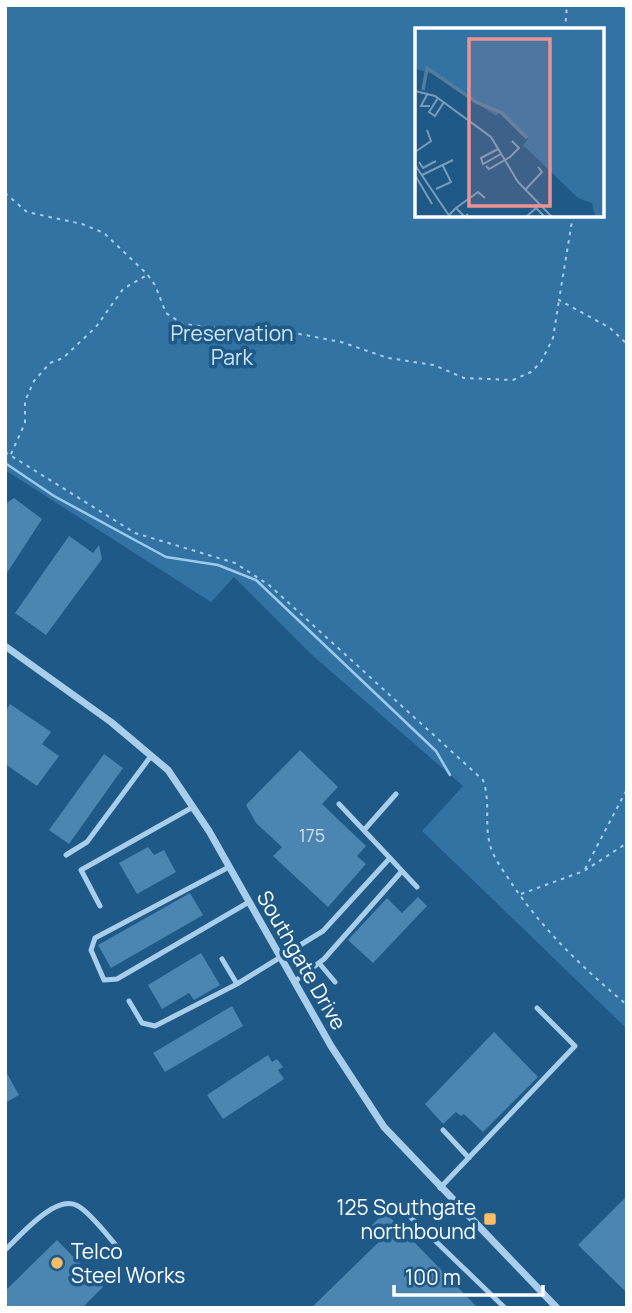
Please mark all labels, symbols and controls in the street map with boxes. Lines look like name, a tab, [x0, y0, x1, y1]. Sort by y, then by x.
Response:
inset map	[415, 28, 604, 217]
park label: Preservation Park	[170, 319, 294, 371]
house number: 175	[299, 823, 325, 847]
street label: Southgate Drive	[251, 885, 353, 1035]
place label: 125 Southgate northbound	[336, 1193, 476, 1245]
marker: 125 Southgate northbound	[482, 1211, 498, 1227]
place label: Telco Steel Works	[71, 1237, 185, 1289]
scale bar	[394, 1254, 543, 1298]
marker: Telco Steel Works	[49, 1255, 65, 1271]
text: 100 m	[405, 1263, 461, 1291]

